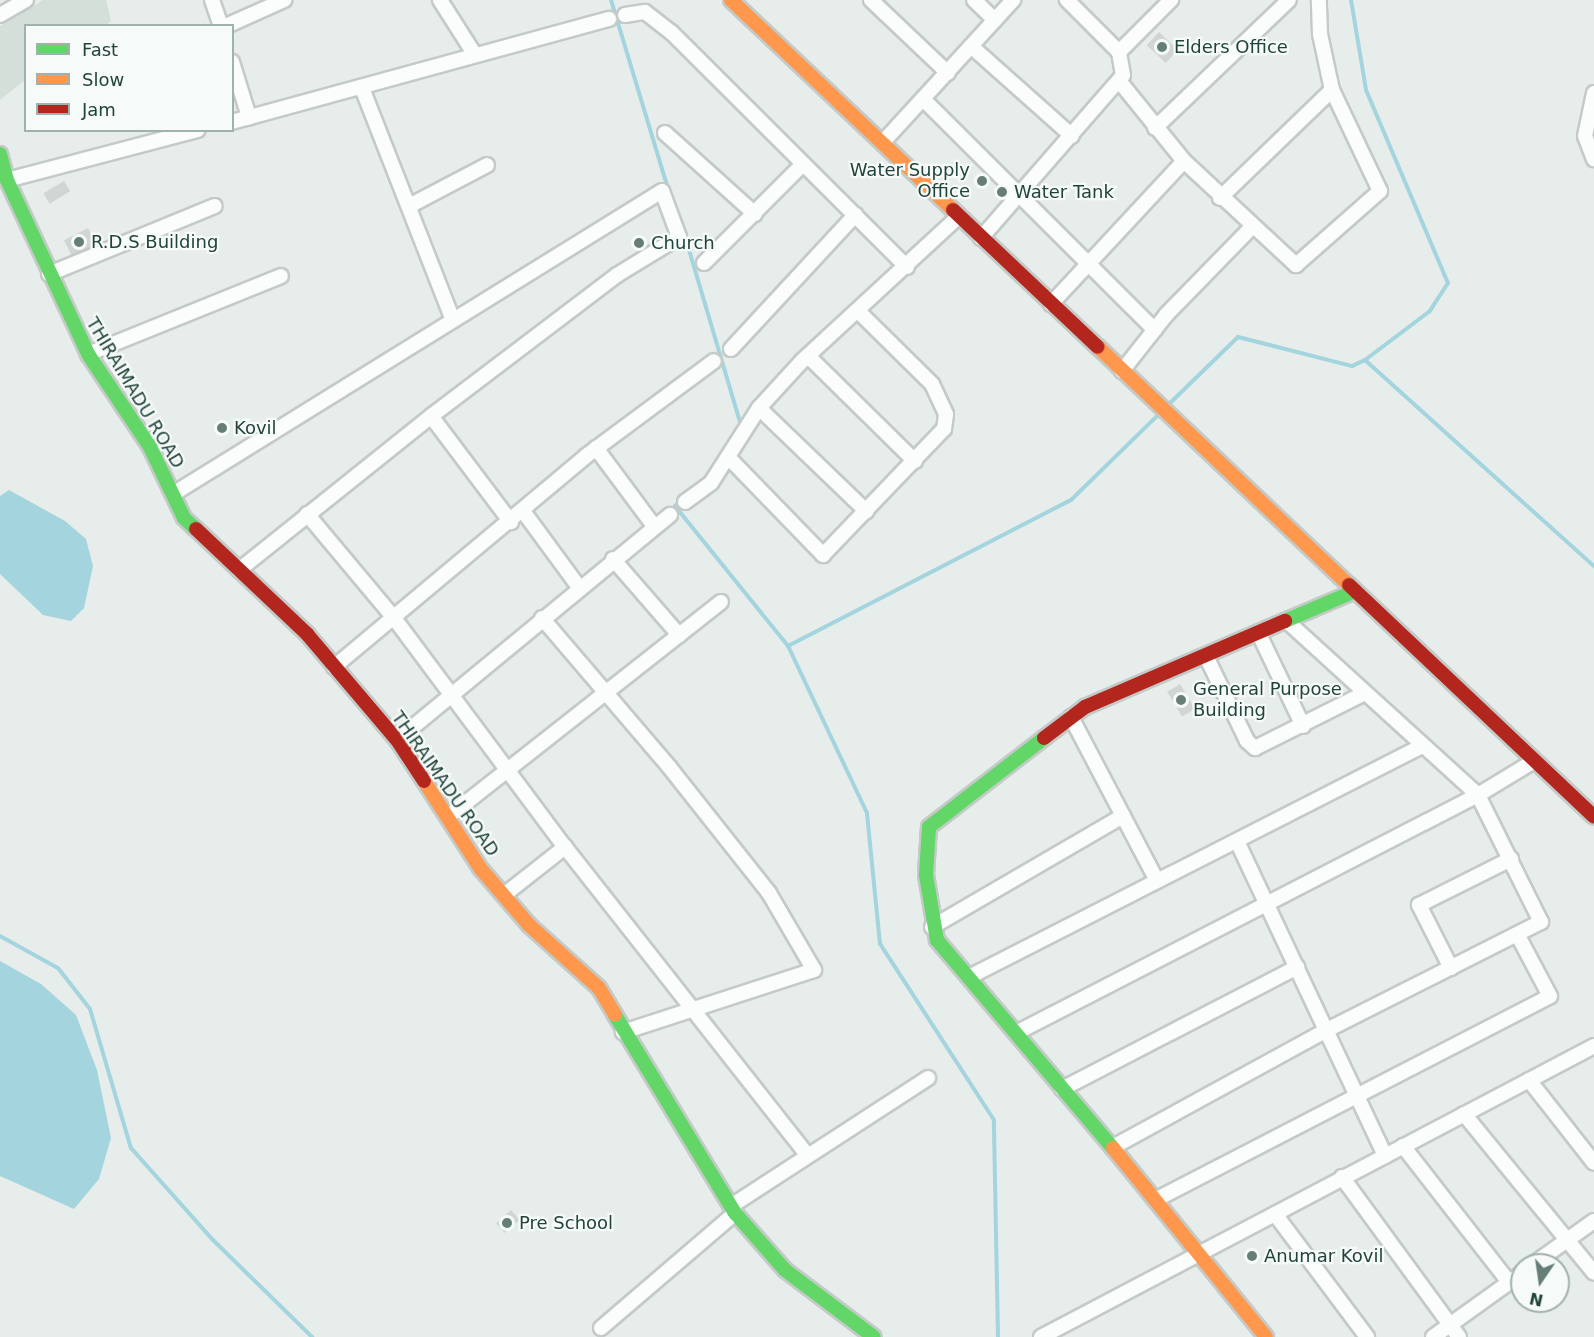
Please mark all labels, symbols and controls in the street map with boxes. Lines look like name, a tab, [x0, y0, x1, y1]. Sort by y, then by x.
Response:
legend	[24, 24, 234, 132]
place label: Elders Office	[1174, 36, 1288, 58]
text: Fast	[82, 39, 118, 60]
marker: Elders Office	[1155, 40, 1169, 54]
text: Slow	[82, 69, 124, 90]
text: Jam	[82, 99, 116, 120]
place label: Water Supply Office	[850, 160, 970, 202]
marker: Water Supply Office	[975, 174, 989, 188]
place label: Water Tank	[1014, 181, 1114, 203]
marker: Water Tank	[995, 185, 1009, 199]
place label: R.D.S Building	[91, 231, 218, 253]
place label: Church	[651, 232, 715, 254]
marker: R.D.S Building	[72, 235, 86, 249]
marker: Church	[632, 236, 646, 250]
street label: THIRAIMADU ROAD	[81, 314, 189, 472]
place label: Kovil	[234, 417, 277, 439]
marker: Kovil	[215, 421, 229, 435]
place label: General Purpose Building	[1193, 679, 1342, 722]
marker: General Purpose Building	[1174, 693, 1188, 707]
street label: THIRAIMADU ROAD	[387, 707, 503, 861]
place label: Pre School	[519, 1212, 613, 1234]
marker: Pre School	[500, 1216, 514, 1230]
place label: Anumar Kovil	[1264, 1245, 1383, 1267]
marker: Anumar Kovil	[1245, 1249, 1259, 1263]
north arrow	[1510, 1253, 1570, 1313]
text: N	[1528, 1288, 1545, 1310]

